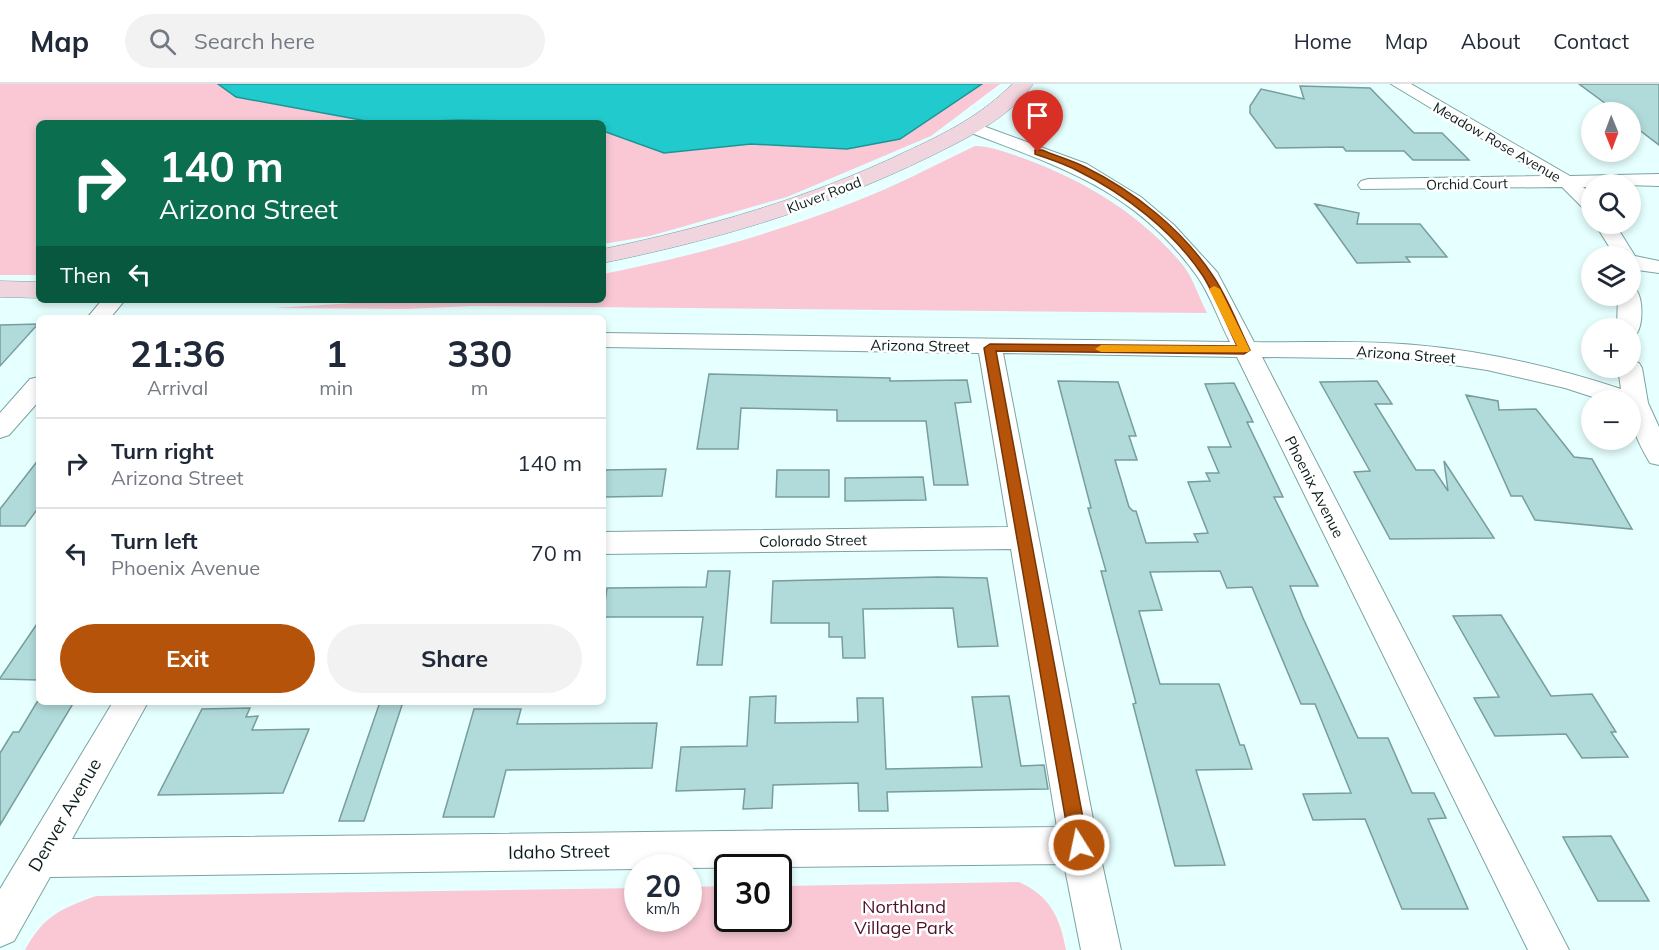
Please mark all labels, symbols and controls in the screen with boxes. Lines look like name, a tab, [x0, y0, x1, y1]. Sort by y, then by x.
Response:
search box	[125, 14, 545, 68]
text: Map	[30, 24, 89, 59]
icon: search	[146, 25, 179, 58]
text: Search here	[194, 27, 315, 55]
text: Home	[1294, 28, 1352, 54]
text: Map	[1385, 28, 1428, 54]
text: About	[1461, 28, 1520, 54]
text: Contact	[1553, 28, 1629, 54]
pin	[1012, 90, 1063, 152]
street label: Meadow Rose Avenue	[1430, 98, 1564, 186]
icon: arrive	[1021, 99, 1054, 132]
north arrow	[1581, 102, 1641, 162]
map controls	[1581, 102, 1641, 450]
text: 140 m	[159, 140, 284, 193]
icon: right	[60, 144, 138, 222]
street label: Kluver Road	[784, 173, 864, 217]
street label: Orchid Court	[1426, 174, 1508, 194]
button: search	[1581, 174, 1641, 234]
text: Arizona Street	[159, 192, 338, 226]
button: layers	[1581, 246, 1641, 306]
icon: left	[123, 258, 156, 291]
text: Then	[60, 261, 111, 289]
button: +	[1581, 318, 1641, 378]
text: 21:36	[130, 331, 225, 376]
text: 1	[325, 331, 347, 376]
text: 330	[447, 331, 512, 376]
street label: Arizona Street	[870, 335, 970, 356]
street label: Arizona Street	[1356, 342, 1456, 367]
text: Arrival	[147, 375, 208, 400]
text: min	[319, 375, 353, 400]
text: m	[471, 375, 488, 400]
button: −	[1581, 390, 1641, 450]
street label: Phoenix Avenue	[1281, 433, 1348, 541]
text: Turn right	[111, 437, 214, 465]
icon: right	[60, 447, 93, 480]
text: 140 m	[517, 449, 582, 477]
text: Arizona Street	[111, 465, 244, 490]
text: Turn left	[111, 527, 198, 555]
street label: Colorado Street	[759, 530, 867, 551]
icon: left	[60, 537, 93, 570]
text: 70 m	[531, 539, 582, 567]
text: Phoenix Avenue	[111, 555, 260, 580]
button: Exit	[60, 624, 315, 693]
button: Share	[327, 624, 582, 693]
street label: Denver Avenue	[23, 754, 106, 875]
position arrow	[1047, 813, 1111, 877]
street label: Idaho Street	[508, 839, 610, 864]
speed limit sign: 30	[714, 854, 792, 932]
text: 20	[645, 867, 681, 905]
park label: Northland Village Park	[854, 895, 954, 939]
text: km/h	[646, 899, 680, 918]

